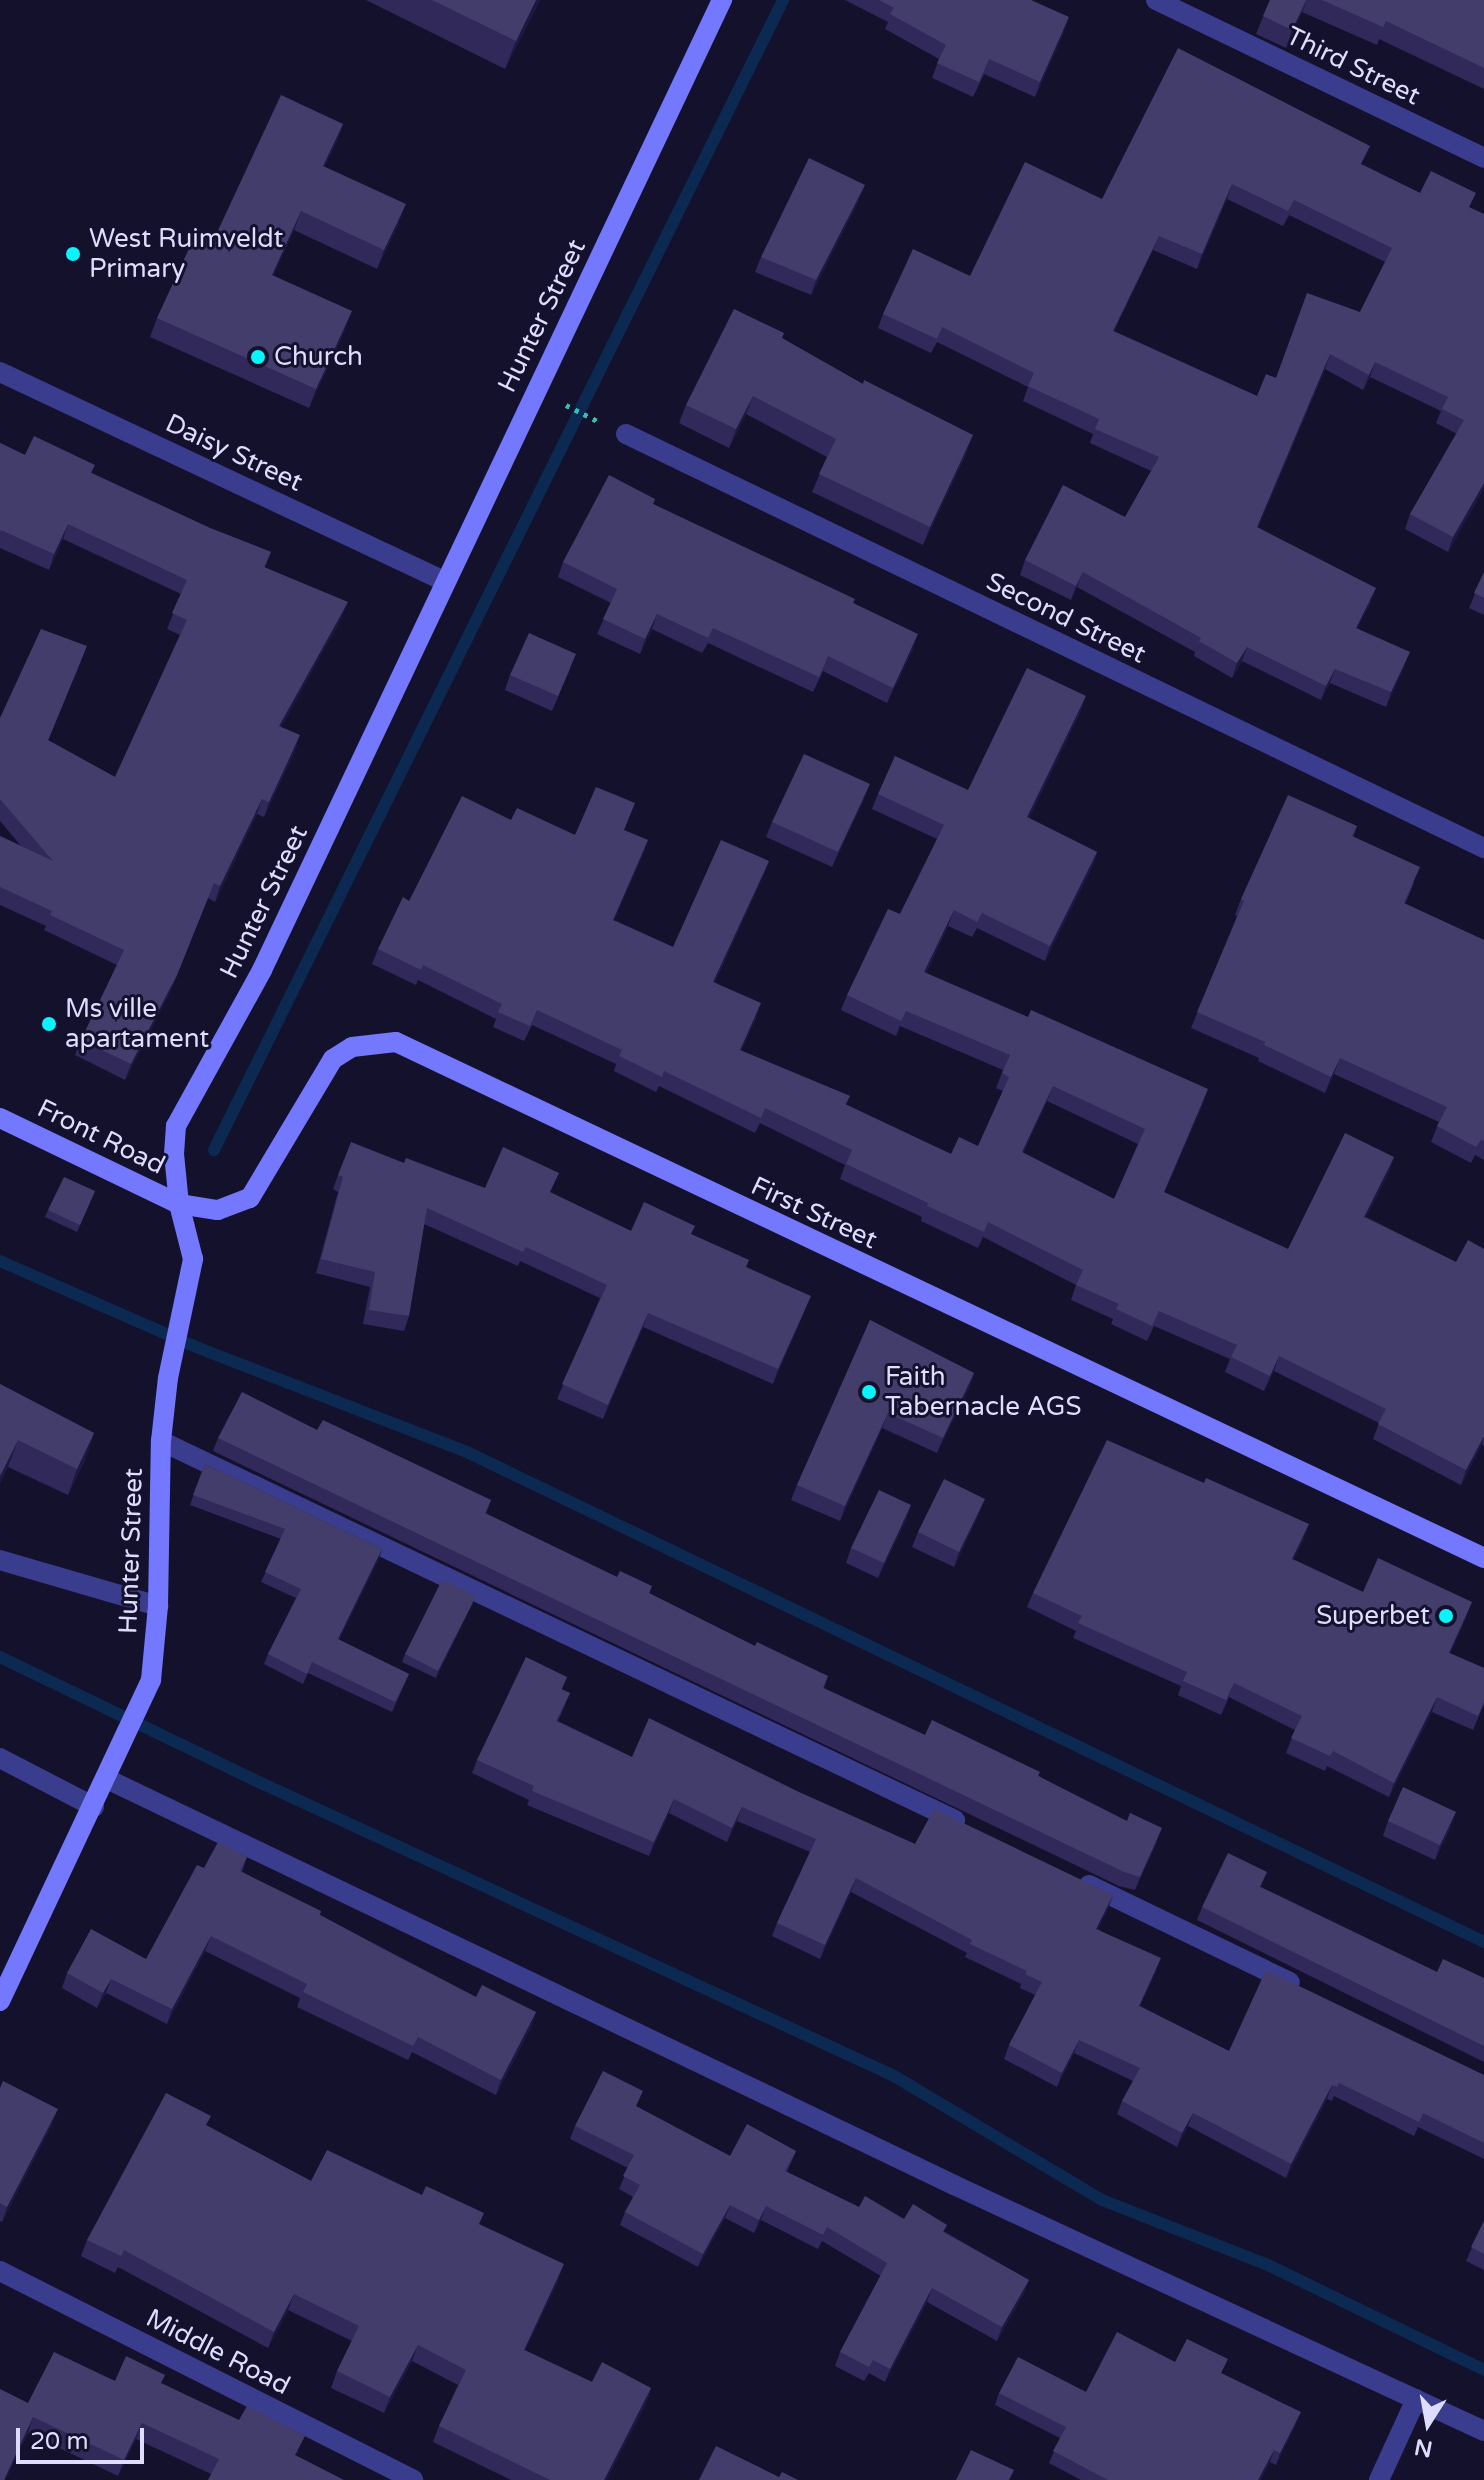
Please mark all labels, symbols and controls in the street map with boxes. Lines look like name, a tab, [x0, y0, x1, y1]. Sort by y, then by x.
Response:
street label: Third Street	[1281, 20, 1425, 112]
place label: West Ruimveldt Primary	[89, 223, 283, 284]
street label: Hunter Street	[492, 234, 592, 398]
marker: West Ruimveldt Primary	[64, 245, 82, 263]
place label: Church	[274, 341, 363, 373]
marker: Church	[249, 348, 267, 366]
street label: Daisy Street	[160, 408, 308, 498]
street label: Second Street	[981, 566, 1151, 670]
street label: Hunter Street	[214, 820, 314, 984]
place label: Ms ville apartament	[65, 993, 209, 1054]
marker: Ms ville apartament	[40, 1015, 58, 1033]
street label: Front Road	[32, 1093, 170, 1181]
street label: First Street	[746, 1170, 882, 1256]
place label: Faith Tabernacle AGS	[885, 1361, 1081, 1422]
marker: Faith Tabernacle AGS	[860, 1383, 878, 1401]
street label: Hunter Street	[113, 1467, 149, 1635]
place label: Superbet	[1316, 1600, 1430, 1632]
marker: Superbet	[1437, 1607, 1455, 1625]
street label: Middle Road	[141, 2302, 295, 2402]
north arrow	[1388, 2384, 1468, 2464]
scale bar	[20, 2412, 148, 2462]
text: 20 m	[30, 2427, 88, 2456]
text: N	[1412, 2433, 1435, 2462]

